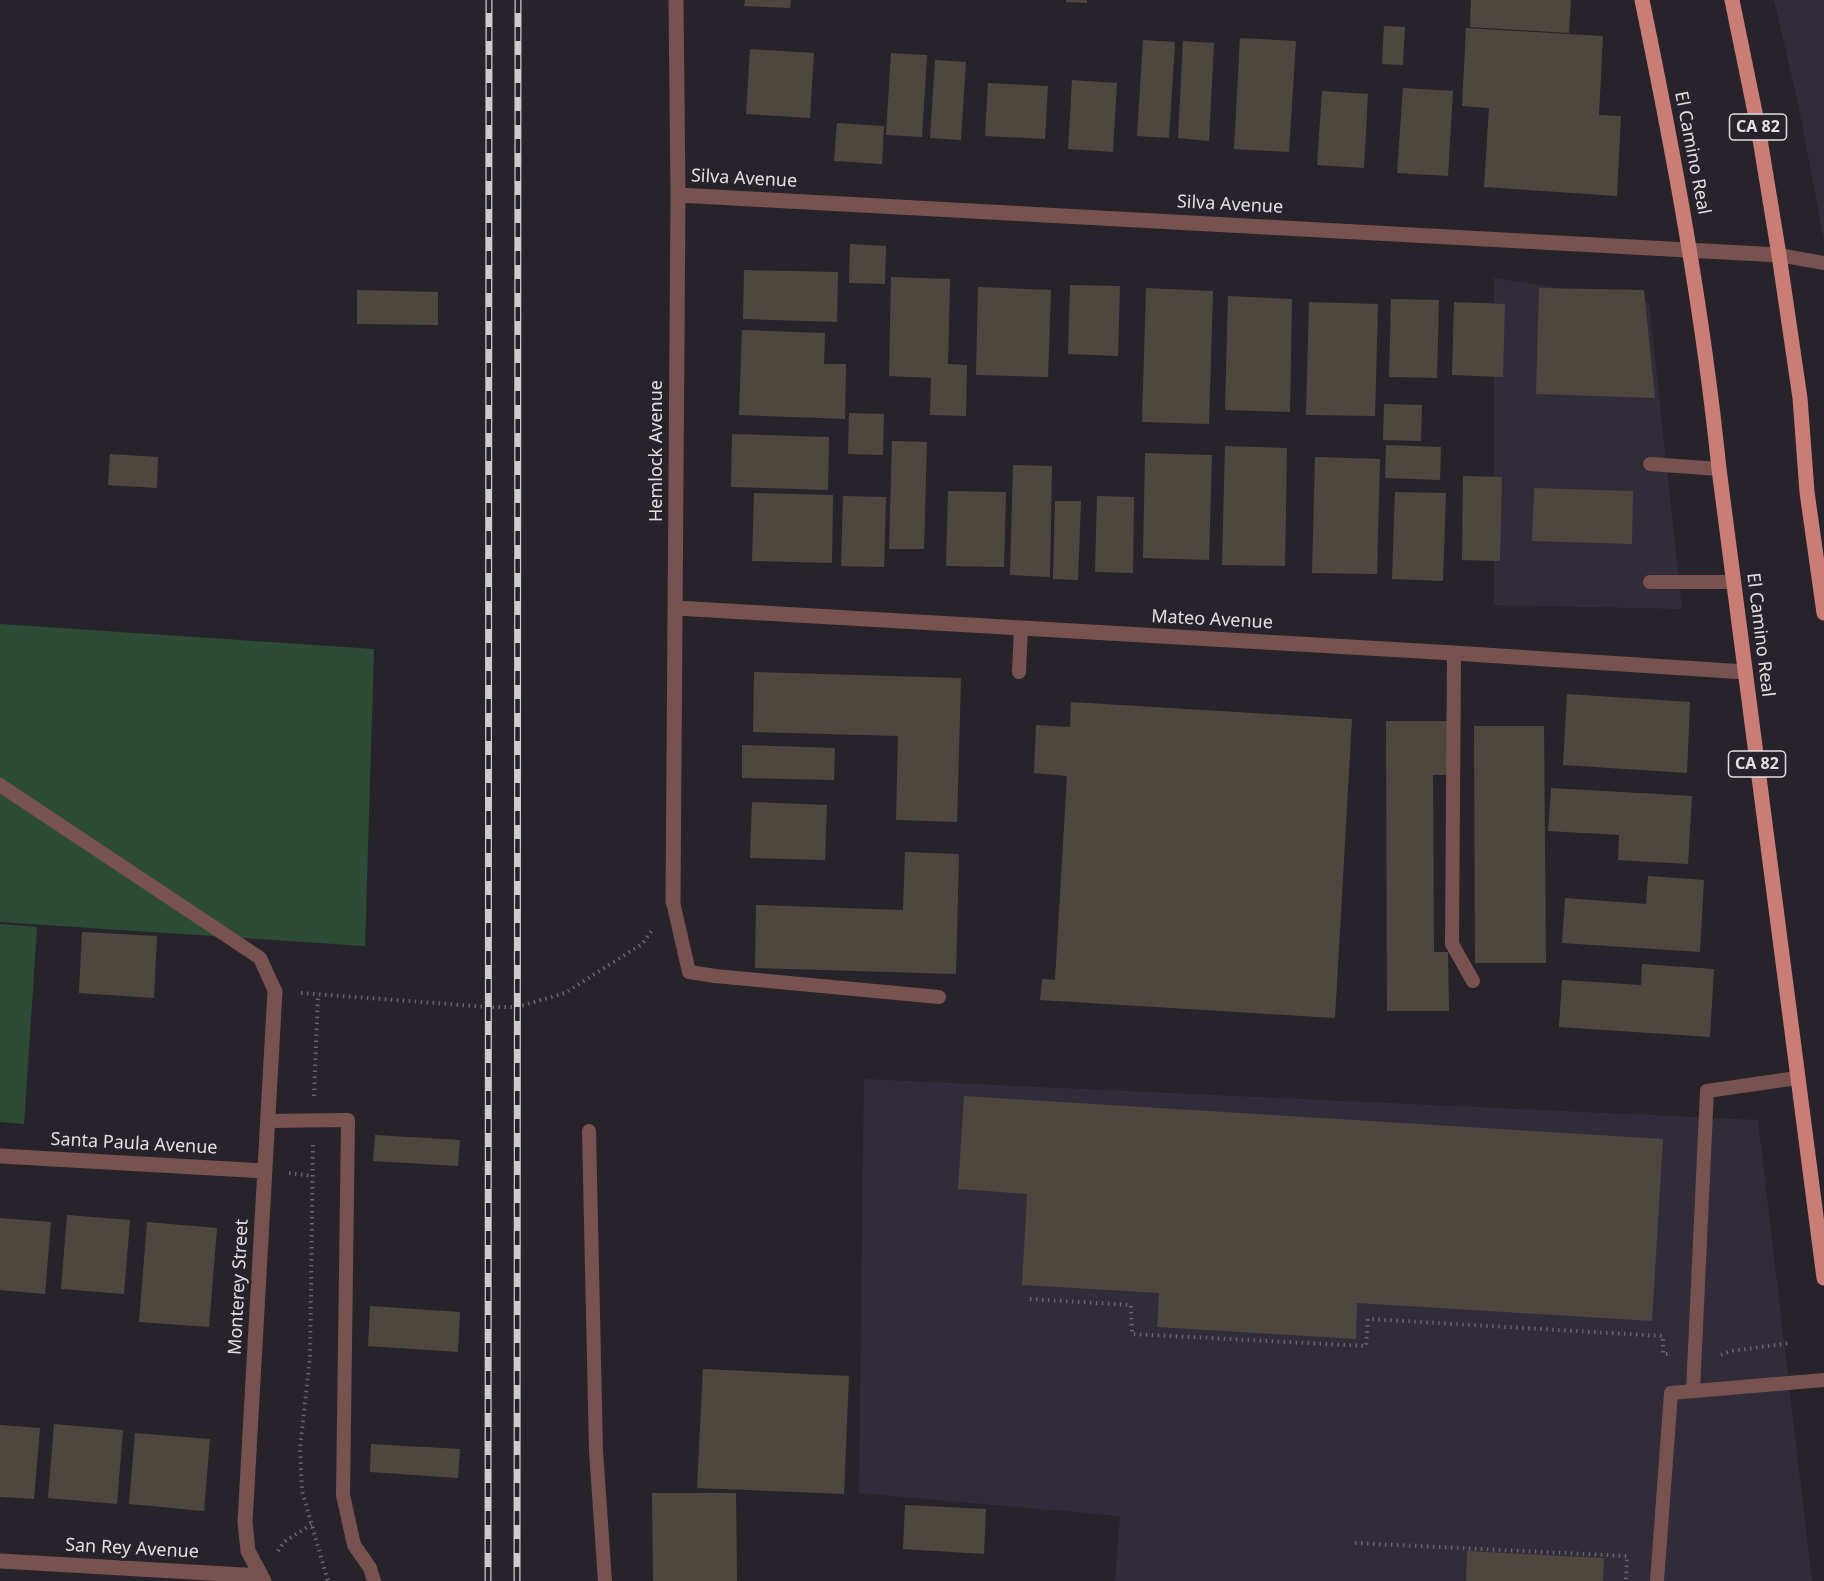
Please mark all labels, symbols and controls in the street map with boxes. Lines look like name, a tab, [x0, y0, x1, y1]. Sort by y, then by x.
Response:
street label: El Camino Real	[1669, 90, 1715, 216]
road number: CA 82	[1730, 114, 1786, 140]
street label: Silva Avenue	[690, 165, 798, 193]
street label: Silva Avenue	[1176, 191, 1284, 219]
street label: Hemlock Avenue	[646, 380, 668, 522]
street label: El Camino Real	[1742, 572, 1778, 698]
street label: Mateo Avenue	[1151, 606, 1273, 634]
road number: CA 82	[1728, 751, 1786, 777]
street label: Santa Paula Avenue	[50, 1129, 218, 1159]
street label: Monterey Street	[225, 1219, 253, 1355]
street label: San Rey Avenue	[65, 1535, 199, 1563]

